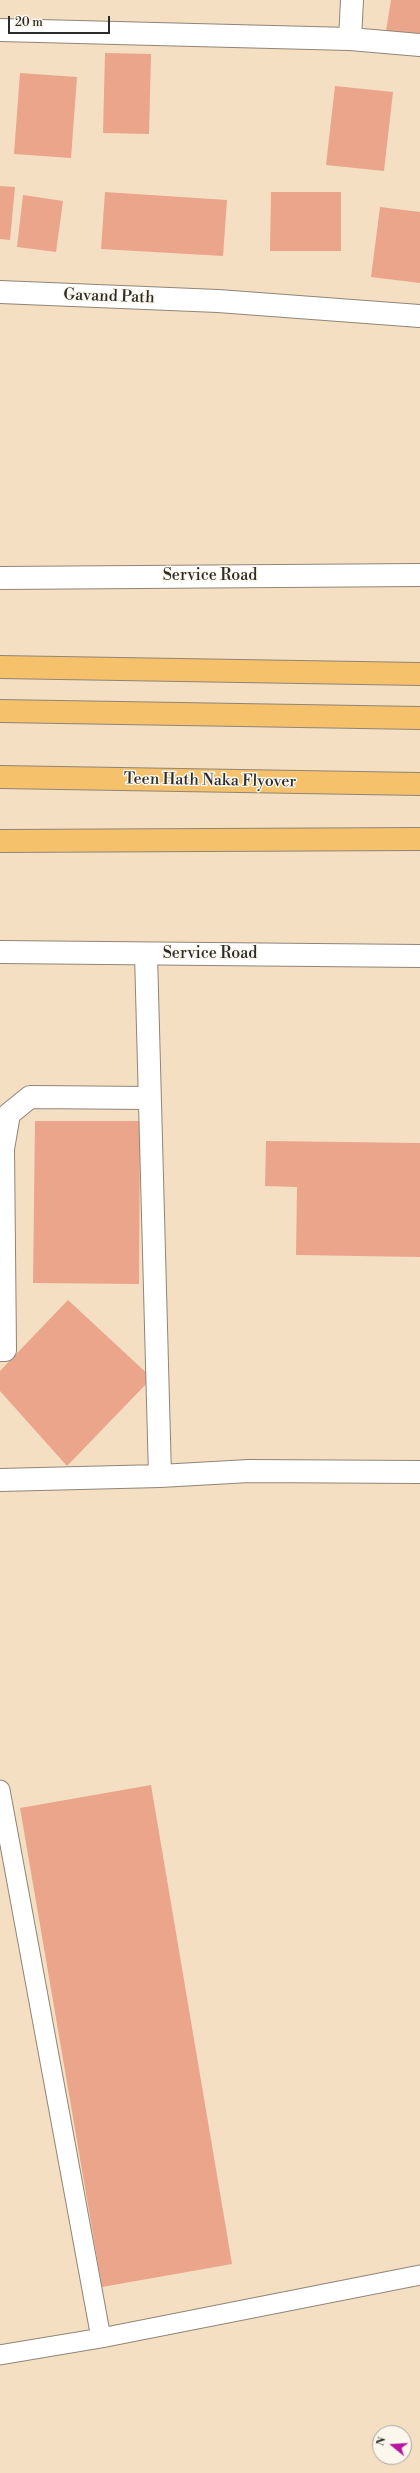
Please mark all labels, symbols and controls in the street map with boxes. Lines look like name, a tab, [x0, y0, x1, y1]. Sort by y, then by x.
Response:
scale bar	[10, 8, 112, 34]
text: 20 m	[15, 15, 43, 30]
street label: Gavand Path	[63, 286, 155, 308]
street label: Service Road	[163, 566, 257, 586]
street label: Teen Hath Naka Flyover	[124, 770, 296, 792]
street label: Service Road	[163, 944, 257, 964]
north arrow	[372, 2425, 412, 2465]
text: N	[374, 2435, 390, 2448]

